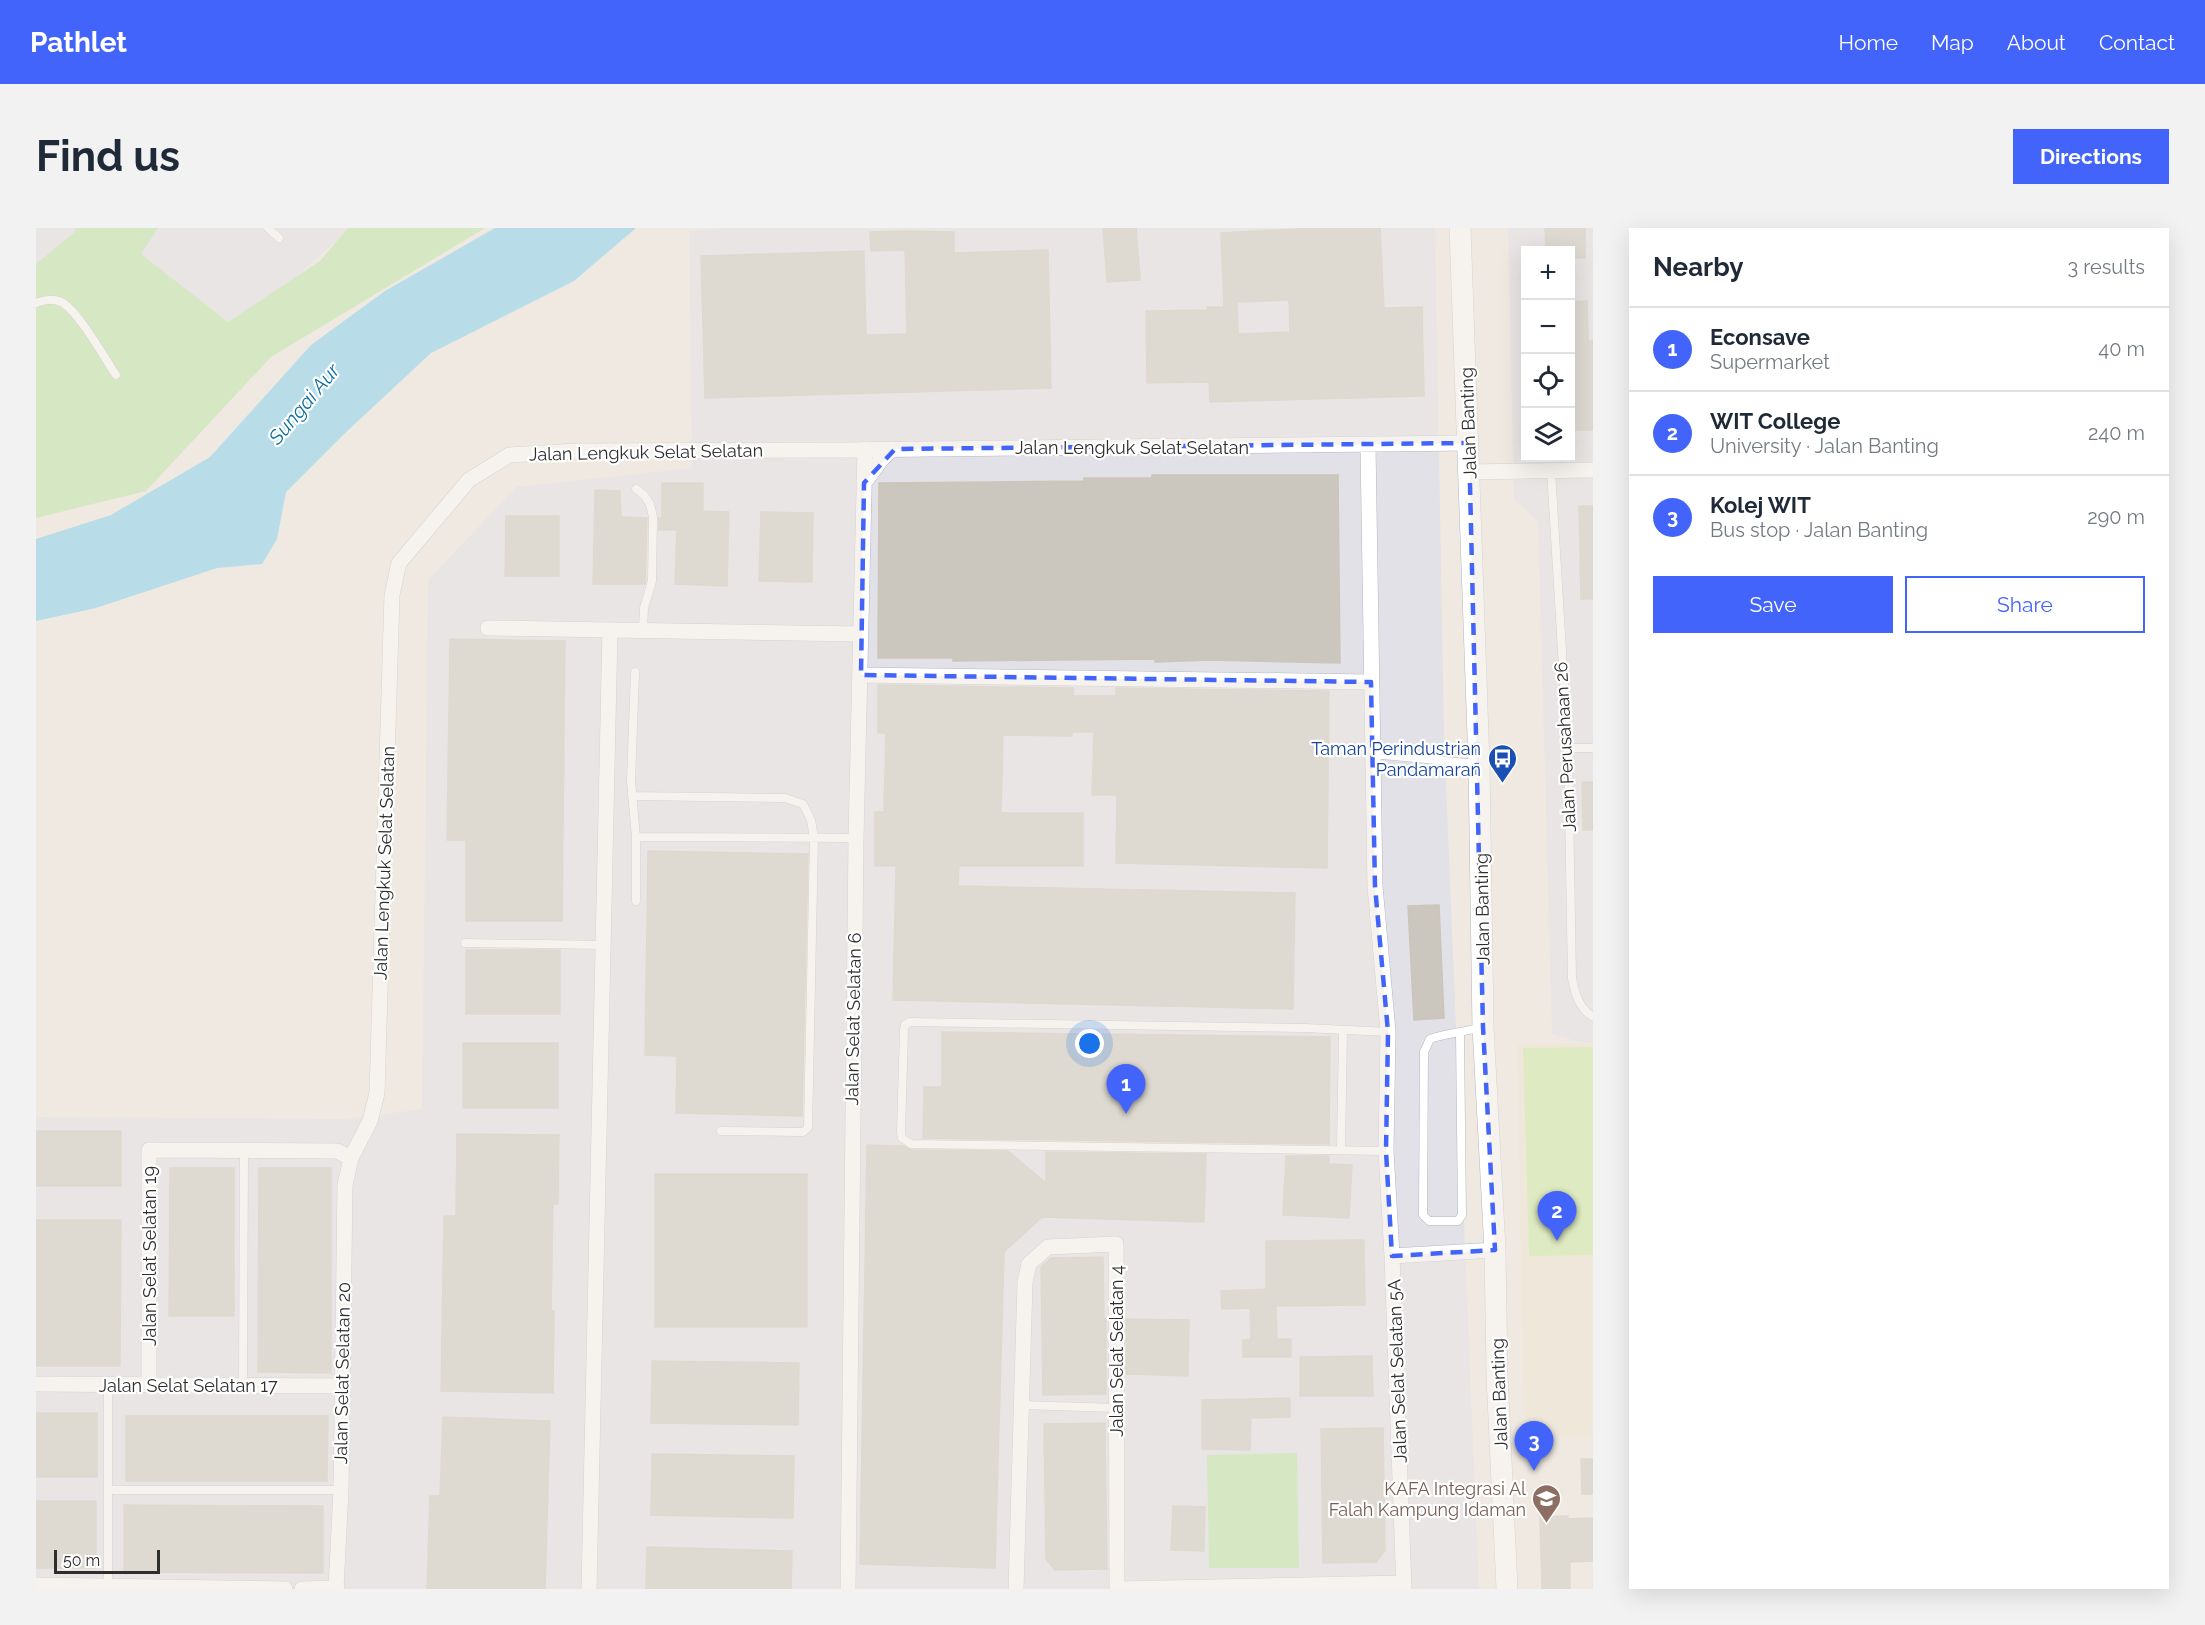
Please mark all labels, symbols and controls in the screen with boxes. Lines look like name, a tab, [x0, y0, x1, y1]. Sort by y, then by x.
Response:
text: Pathlet	[30, 26, 127, 59]
text: Home	[1839, 30, 1898, 55]
text: Map	[1931, 30, 1974, 55]
text: About	[2007, 30, 2066, 55]
text: Contact	[2099, 30, 2175, 55]
button: Directions	[2013, 129, 2169, 184]
text: Find us	[36, 132, 180, 181]
map controls	[1521, 246, 1575, 462]
button: +	[1521, 246, 1575, 300]
text: Nearby	[1653, 252, 1743, 282]
text: 3 results	[2067, 255, 2145, 279]
button: −	[1521, 300, 1575, 354]
text: Econsave	[1710, 324, 1810, 350]
text: 1	[1668, 337, 1677, 361]
text: 40 m	[2098, 337, 2145, 361]
text: Supermarket	[1710, 350, 1830, 374]
button: locate	[1521, 354, 1575, 408]
water label: Sungai Aur	[263, 358, 345, 450]
street label: Jalan Banting	[1456, 367, 1480, 479]
button: layers	[1521, 408, 1575, 462]
text: WIT College	[1710, 408, 1840, 434]
text: 2	[1667, 421, 1678, 445]
text: 240 m	[2088, 421, 2145, 445]
text: University · Jalan Banting	[1710, 434, 1939, 458]
street label: Jalan Lengkuk Selat Selatan	[1015, 437, 1249, 458]
street label: Jalan Lengkuk Selat Selatan	[529, 439, 763, 465]
text: Kolej WIT	[1710, 492, 1811, 518]
text: 3	[1667, 505, 1678, 529]
text: 290 m	[2087, 505, 2145, 529]
text: Bus stop · Jalan Banting	[1710, 518, 1928, 542]
button: Save	[1653, 576, 1893, 633]
button: Share	[1905, 576, 2145, 633]
street label: Jalan Perusahaan 26	[1550, 661, 1580, 833]
place label: Taman Perindustrian Pandamaran	[1311, 738, 1481, 780]
bus stop icon: Taman Perindustrian Pandamaran	[1486, 742, 1518, 784]
street label: Jalan Lengkuk Selat Selatan	[369, 746, 399, 980]
street label: Jalan Banting	[1471, 853, 1493, 965]
street label: Jalan Selat Selatan 6	[841, 932, 865, 1106]
your location	[1075, 1029, 1104, 1058]
pin: 1	[1106, 1064, 1146, 1114]
street label: Jalan Selat Selatan 19	[139, 1166, 160, 1346]
pin: 2	[1538, 1192, 1576, 1241]
street label: Jalan Selat Selatan 4	[1106, 1265, 1127, 1437]
street label: Jalan Selat Selatan 5A	[1383, 1279, 1411, 1463]
street label: Jalan Selat Selatan 20	[330, 1282, 354, 1464]
street label: Jalan Banting	[1487, 1338, 1511, 1450]
street label: Jalan Selat Selatan 17	[98, 1375, 278, 1396]
pin: 3	[1514, 1422, 1554, 1471]
place label: KAFA Integrasi Al Falah Kampung Idaman	[1329, 1478, 1526, 1520]
school or university icon: KAFA Integrasi Al Falah Kampung Idaman	[1531, 1482, 1563, 1524]
scale bar	[54, 1547, 160, 1574]
text: 50 m	[63, 1551, 100, 1570]

